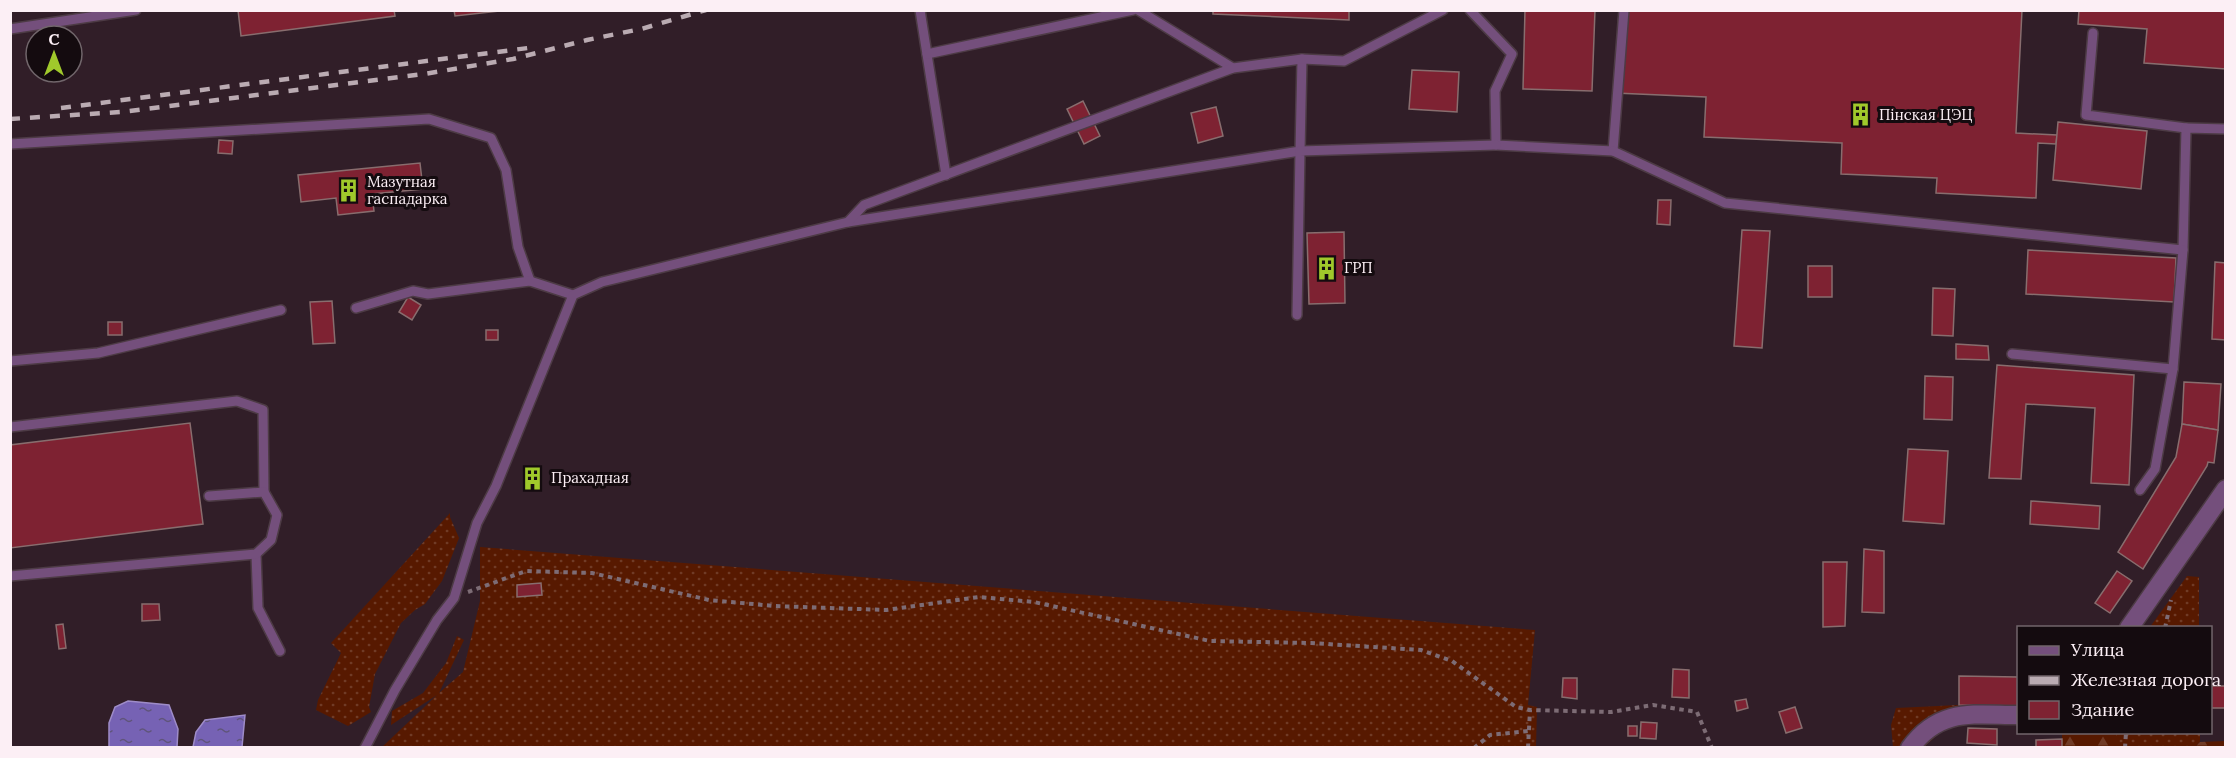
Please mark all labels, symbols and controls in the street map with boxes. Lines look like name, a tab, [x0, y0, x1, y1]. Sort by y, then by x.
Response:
north arrow	[24, 24, 84, 84]
text: С	[48, 29, 60, 49]
building icon: Пінская ЦЭЦ	[1848, 102, 1874, 128]
place label: Пінская ЦЭЦ	[1879, 105, 1973, 124]
place label: Мазутная гаспадарка	[367, 172, 448, 208]
building icon: Мазутная гаспадарка	[336, 178, 362, 204]
building icon: ГРП	[1313, 255, 1339, 281]
place label: ГРП	[1344, 258, 1373, 277]
building icon: Прахадная	[520, 465, 546, 491]
place label: Прахадная	[551, 468, 629, 487]
legend	[2017, 626, 2212, 734]
text: Улица	[2070, 638, 2124, 661]
text: Железная дорога	[2071, 668, 2221, 691]
text: Здание	[2071, 698, 2134, 721]

